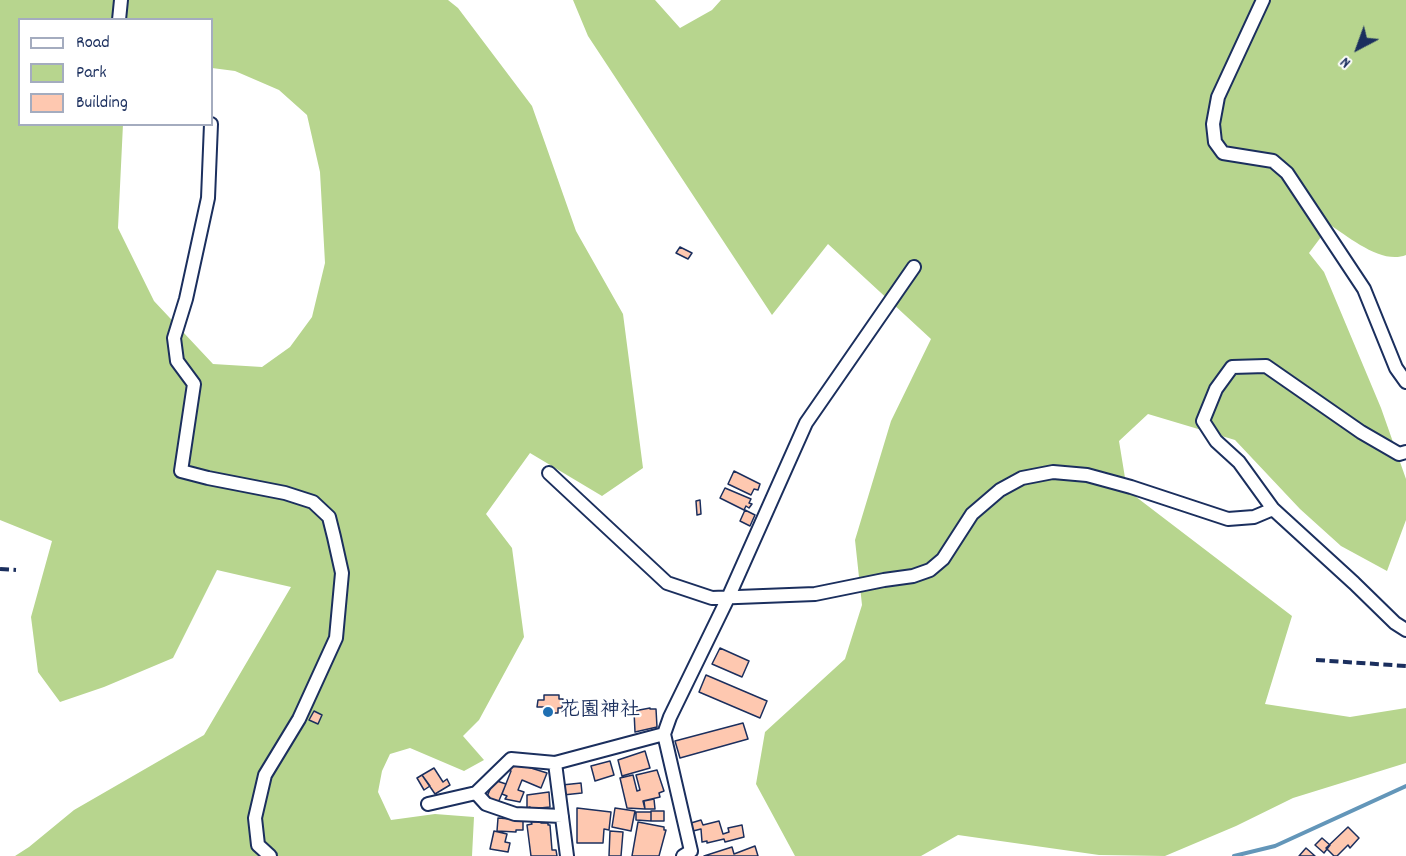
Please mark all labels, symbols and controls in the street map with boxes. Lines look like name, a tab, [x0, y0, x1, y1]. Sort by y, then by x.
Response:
legend	[18, 18, 213, 126]
north arrow	[1328, 18, 1388, 78]
text: Road	[76, 31, 110, 56]
text: N	[1335, 51, 1356, 73]
text: Park	[76, 61, 107, 86]
text: Building	[76, 91, 128, 116]
place label: 花園神社	[560, 700, 640, 724]
marker: 花園神社	[541, 705, 555, 719]

